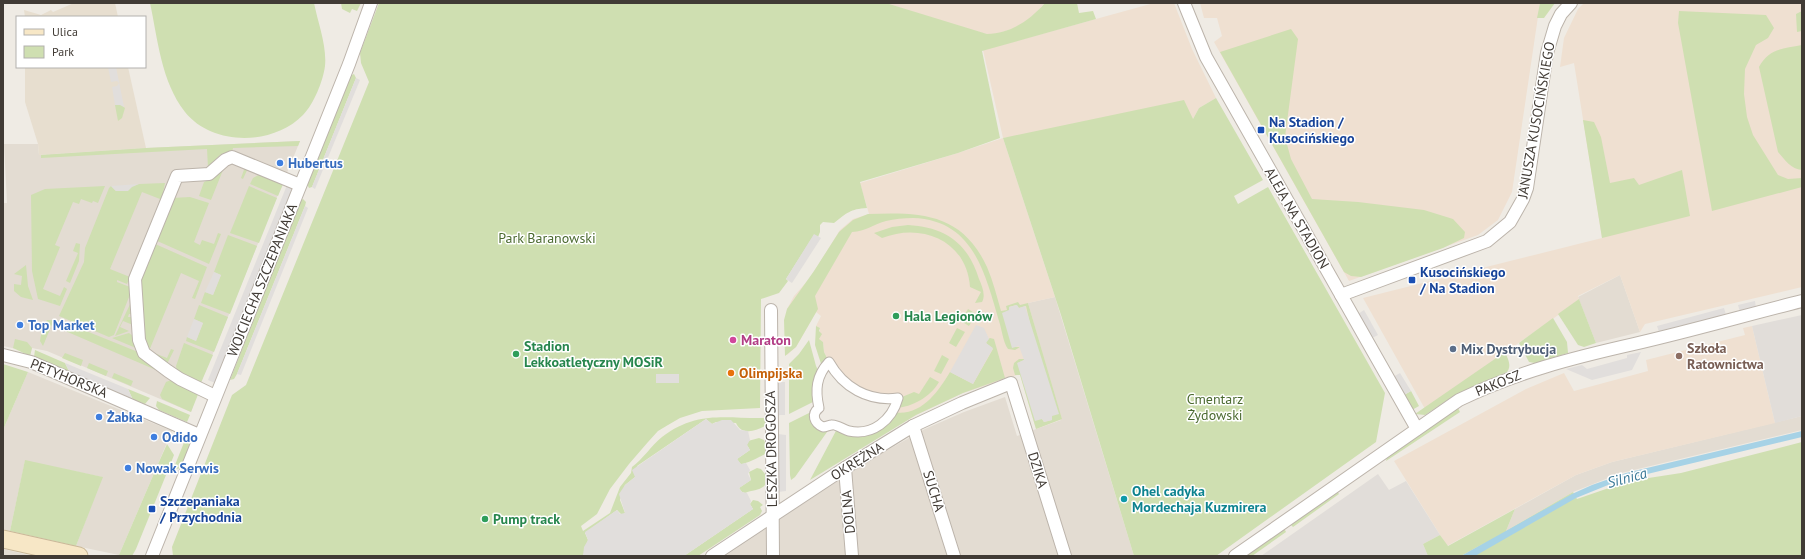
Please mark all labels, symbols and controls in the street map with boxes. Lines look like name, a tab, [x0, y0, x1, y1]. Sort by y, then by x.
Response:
legend	[16, 16, 146, 68]
text: Ulica	[52, 24, 78, 39]
street label: JANUSZA KUSOCIŃSKIEGO	[1513, 40, 1559, 201]
text: Park	[52, 44, 74, 59]
place label: Na Stadion / Kusocińskiego	[1269, 113, 1355, 147]
marker: Na Stadion / Kusocińskiego	[1256, 125, 1266, 135]
place label: Hubertus	[288, 154, 343, 172]
marker: Hubertus	[275, 158, 285, 168]
street label: ALEJA NA STADION	[1261, 164, 1333, 272]
street label: WOJCIECHA SZCZEPANIAKA	[223, 200, 301, 359]
park label: Park Baranowski	[498, 229, 596, 247]
place label: Kusocińskiego / Na Stadion	[1419, 263, 1506, 297]
marker: Kusocińskiego / Na Stadion	[1407, 275, 1417, 285]
place label: Hala Legionów	[904, 307, 993, 325]
marker: Hala Legionów	[891, 311, 901, 321]
place label: Top Market	[28, 316, 95, 334]
marker: Top Market	[15, 320, 25, 330]
place label: Maraton	[741, 331, 791, 349]
marker: Maraton	[728, 335, 738, 345]
place label: Stadion Lekkoatletyczny MOSiR	[524, 337, 664, 371]
place label: Szkoła Ratownictwa	[1687, 339, 1764, 373]
place label: Mix Dystrybucja	[1461, 340, 1556, 358]
marker: Mix Dystrybucja	[1448, 344, 1458, 354]
marker: Stadion Lekkoatletyczny MOSiR	[511, 349, 521, 359]
marker: Szkoła Ratownictwa	[1674, 351, 1684, 361]
street label: PETYHORSKA	[28, 354, 111, 402]
place label: Olimpijska	[739, 364, 802, 382]
street label: PAKOSZ	[1473, 366, 1524, 400]
marker: Olimpijska	[726, 368, 736, 378]
street label: LESZKA DROGOSZA	[761, 390, 781, 508]
park label: Cmentarz Żydowski	[1187, 390, 1243, 424]
place label: Żabka	[107, 408, 143, 426]
marker: Żabka	[94, 412, 104, 422]
place label: Odido	[162, 428, 198, 446]
marker: Odido	[149, 432, 159, 442]
street label: OKRĘŻNA	[827, 437, 888, 484]
street label: DZIKA	[1024, 450, 1052, 491]
place label: Nowak Serwis	[136, 459, 219, 477]
marker: Nowak Serwis	[123, 463, 133, 473]
water label: Silnica	[1605, 463, 1650, 492]
street label: SUCHA	[919, 468, 949, 515]
place label: Ohel cadyka Mordechaja Kuzmirera	[1132, 482, 1266, 516]
street label: DOLNA	[837, 489, 859, 534]
place label: Szczepaniaka / Przychodnia	[159, 492, 242, 526]
marker: Ohel cadyka Mordechaja Kuzmirera	[1119, 494, 1129, 504]
marker: Szczepaniaka / Przychodnia	[147, 504, 157, 514]
place label: Pump track	[493, 510, 560, 528]
marker: Pump track	[480, 514, 490, 524]

